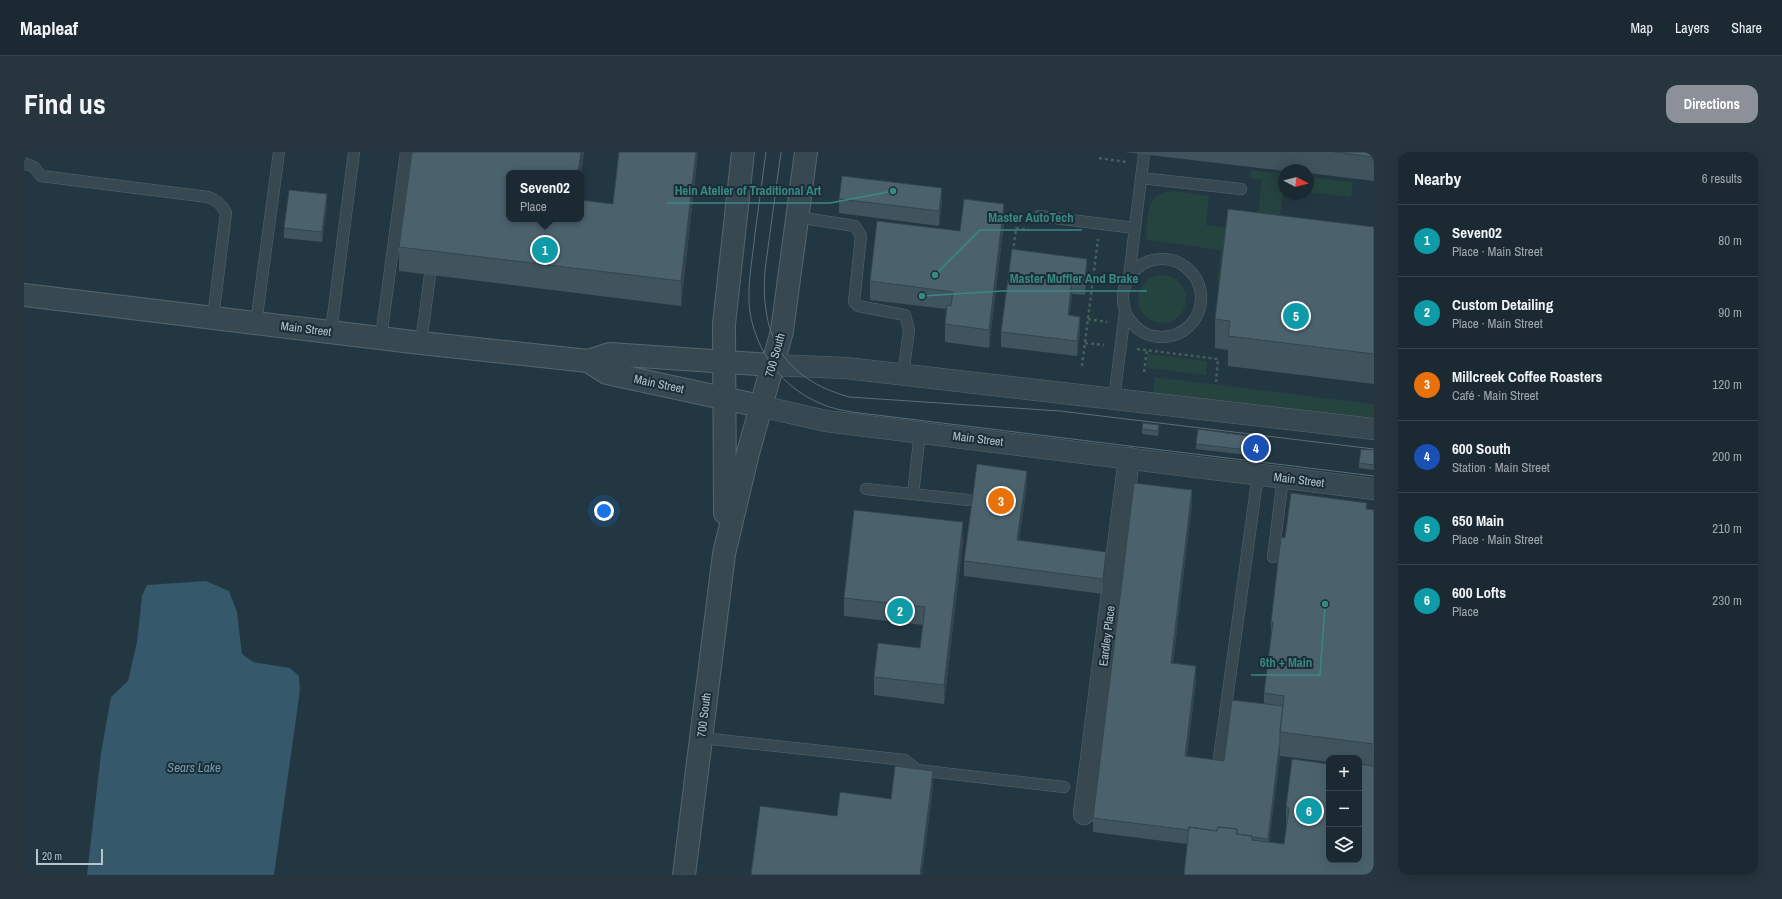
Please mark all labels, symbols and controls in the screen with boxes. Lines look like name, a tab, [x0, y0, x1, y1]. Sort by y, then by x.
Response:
text: Mapleaf	[20, 15, 78, 41]
text: Map	[1631, 19, 1653, 37]
text: Layers	[1675, 19, 1709, 37]
text: Share	[1731, 19, 1762, 37]
text: Find us	[24, 85, 106, 123]
button: Directions	[1666, 85, 1758, 123]
north arrow	[1278, 164, 1314, 200]
text: Nearby	[1414, 167, 1461, 190]
popup	[506, 170, 584, 222]
text: 6 results	[1702, 170, 1742, 187]
text: Seven02	[520, 177, 570, 198]
callout: Hein Atelier of Traditional Art	[667, 178, 830, 203]
text: Hein Atelier of Traditional Art	[675, 182, 822, 199]
text: Place	[520, 198, 547, 215]
callout: Master AutoTech	[980, 205, 1082, 230]
text: Master AutoTech	[988, 209, 1074, 226]
text: Seven02	[1452, 222, 1502, 243]
text: 1	[1424, 232, 1430, 249]
text: 80 m	[1718, 232, 1742, 249]
pin: 1	[532, 235, 558, 265]
text: Place · Main Street	[1452, 243, 1543, 260]
callout: Master Muffler And Brake	[1002, 266, 1147, 291]
text: Master Muffler And Brake	[1010, 270, 1138, 287]
text: Custom Detailing	[1452, 294, 1553, 315]
pin: 5	[1283, 301, 1309, 331]
text: 2	[1424, 304, 1430, 321]
text: 90 m	[1718, 304, 1742, 321]
text: Place · Main Street	[1452, 315, 1543, 332]
street label: Main Street	[280, 318, 332, 340]
street label: 700 South	[761, 331, 789, 379]
text: Millcreek Coffee Roasters	[1452, 366, 1602, 387]
street label: Main Street	[632, 371, 686, 397]
text: 3	[1424, 376, 1430, 393]
text: 120 m	[1712, 376, 1742, 393]
text: Café · Main Street	[1452, 387, 1539, 404]
street label: Main Street	[952, 428, 1004, 450]
pin: 4	[1243, 433, 1269, 463]
text: 600 South	[1452, 438, 1511, 459]
text: 4	[1424, 448, 1430, 465]
text: 200 m	[1712, 448, 1742, 465]
text: Station · Main Street	[1452, 459, 1550, 476]
street label: Main Street	[1273, 469, 1325, 491]
pin: 3	[988, 486, 1014, 516]
your location	[594, 501, 614, 521]
text: 650 Main	[1452, 510, 1504, 531]
text: 5	[1424, 520, 1430, 537]
text: 210 m	[1712, 520, 1742, 537]
text: Place · Main Street	[1452, 531, 1543, 548]
text: 600 Lofts	[1452, 582, 1506, 603]
text: 6	[1424, 592, 1430, 609]
text: 230 m	[1712, 592, 1742, 609]
pin: 2	[887, 596, 913, 626]
text: Place	[1452, 603, 1479, 620]
street label: Eardley Place	[1095, 605, 1119, 667]
callout: 6th + Main	[1251, 650, 1320, 675]
text: 6th + Main	[1260, 654, 1312, 671]
street label: 700 South	[693, 692, 715, 738]
map controls	[1326, 755, 1362, 863]
button: +	[1326, 755, 1362, 791]
water label: Sears Lake	[167, 759, 221, 776]
button: −	[1326, 791, 1362, 827]
pin: 6	[1296, 796, 1322, 826]
button: layers	[1326, 827, 1362, 863]
scale bar	[36, 847, 103, 866]
text: 20 m	[42, 849, 62, 863]

